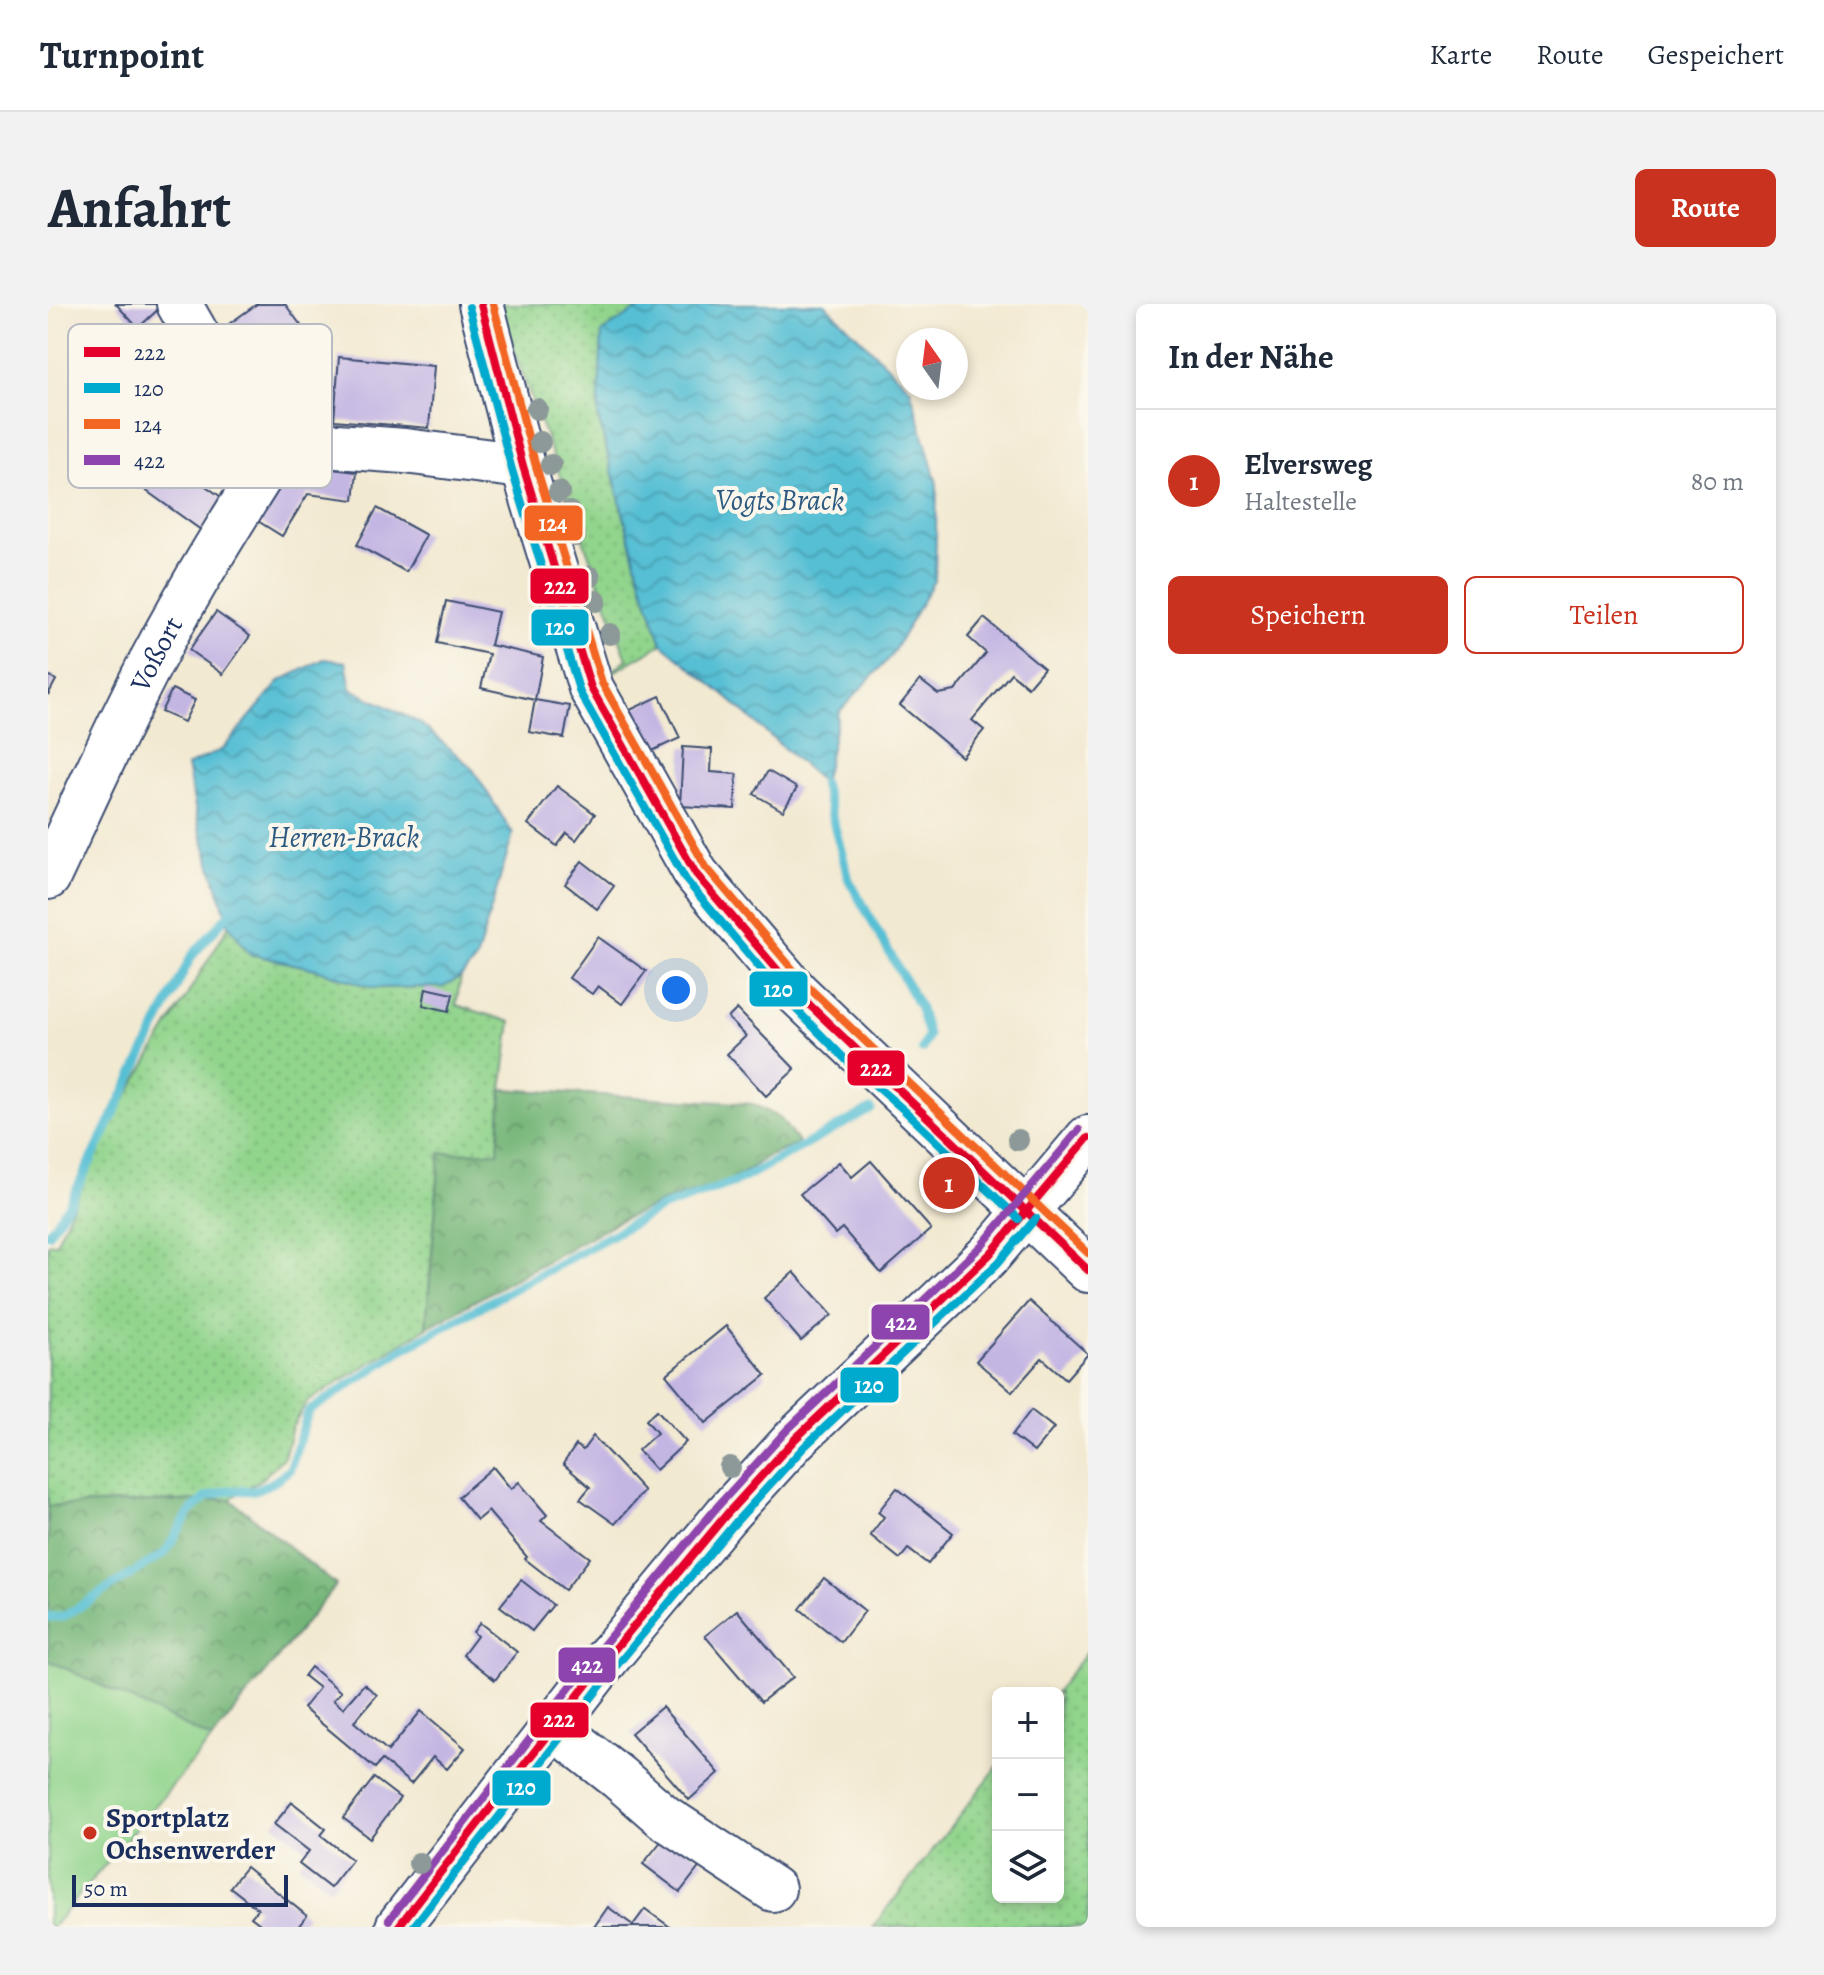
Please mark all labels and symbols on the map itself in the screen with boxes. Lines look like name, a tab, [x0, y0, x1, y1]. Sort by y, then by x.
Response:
legend	[68, 324, 332, 488]
north arrow	[896, 328, 968, 400]
text: 222	[134, 338, 165, 368]
text: 120	[134, 374, 164, 404]
text: 124	[134, 410, 162, 440]
text: 422	[134, 446, 165, 476]
water label: Vogts Brack	[716, 480, 844, 520]
line badge: 124	[523, 504, 584, 542]
text: 124	[539, 509, 567, 539]
line badge: 222	[529, 567, 590, 605]
text: 222	[544, 572, 576, 602]
line badge: 120	[530, 608, 590, 647]
street label: Voßort	[121, 610, 192, 699]
text: 120	[545, 613, 575, 643]
water label: Herren-Brack	[269, 817, 419, 857]
your location	[656, 970, 696, 1010]
line badge: 120	[748, 970, 809, 1008]
text: 120	[763, 975, 793, 1005]
line badge: 222	[846, 1049, 906, 1087]
text: 222	[860, 1054, 892, 1084]
pin: 1	[923, 1153, 975, 1213]
line badge: 422	[870, 1303, 931, 1341]
text: 422	[885, 1308, 917, 1338]
line badge: 120	[839, 1366, 900, 1404]
text: 120	[854, 1371, 884, 1401]
line badge: 422	[557, 1646, 617, 1684]
text: 422	[571, 1651, 603, 1681]
line badge: 222	[529, 1701, 590, 1739]
text: 222	[543, 1705, 575, 1735]
line badge: 120	[491, 1769, 552, 1807]
text: 120	[506, 1773, 536, 1803]
place label: Sportplatz Ochsenwerder	[106, 1799, 276, 1869]
marker: Sportplatz Ochsenwerder	[81, 1824, 99, 1842]
scale bar	[72, 1871, 288, 1907]

